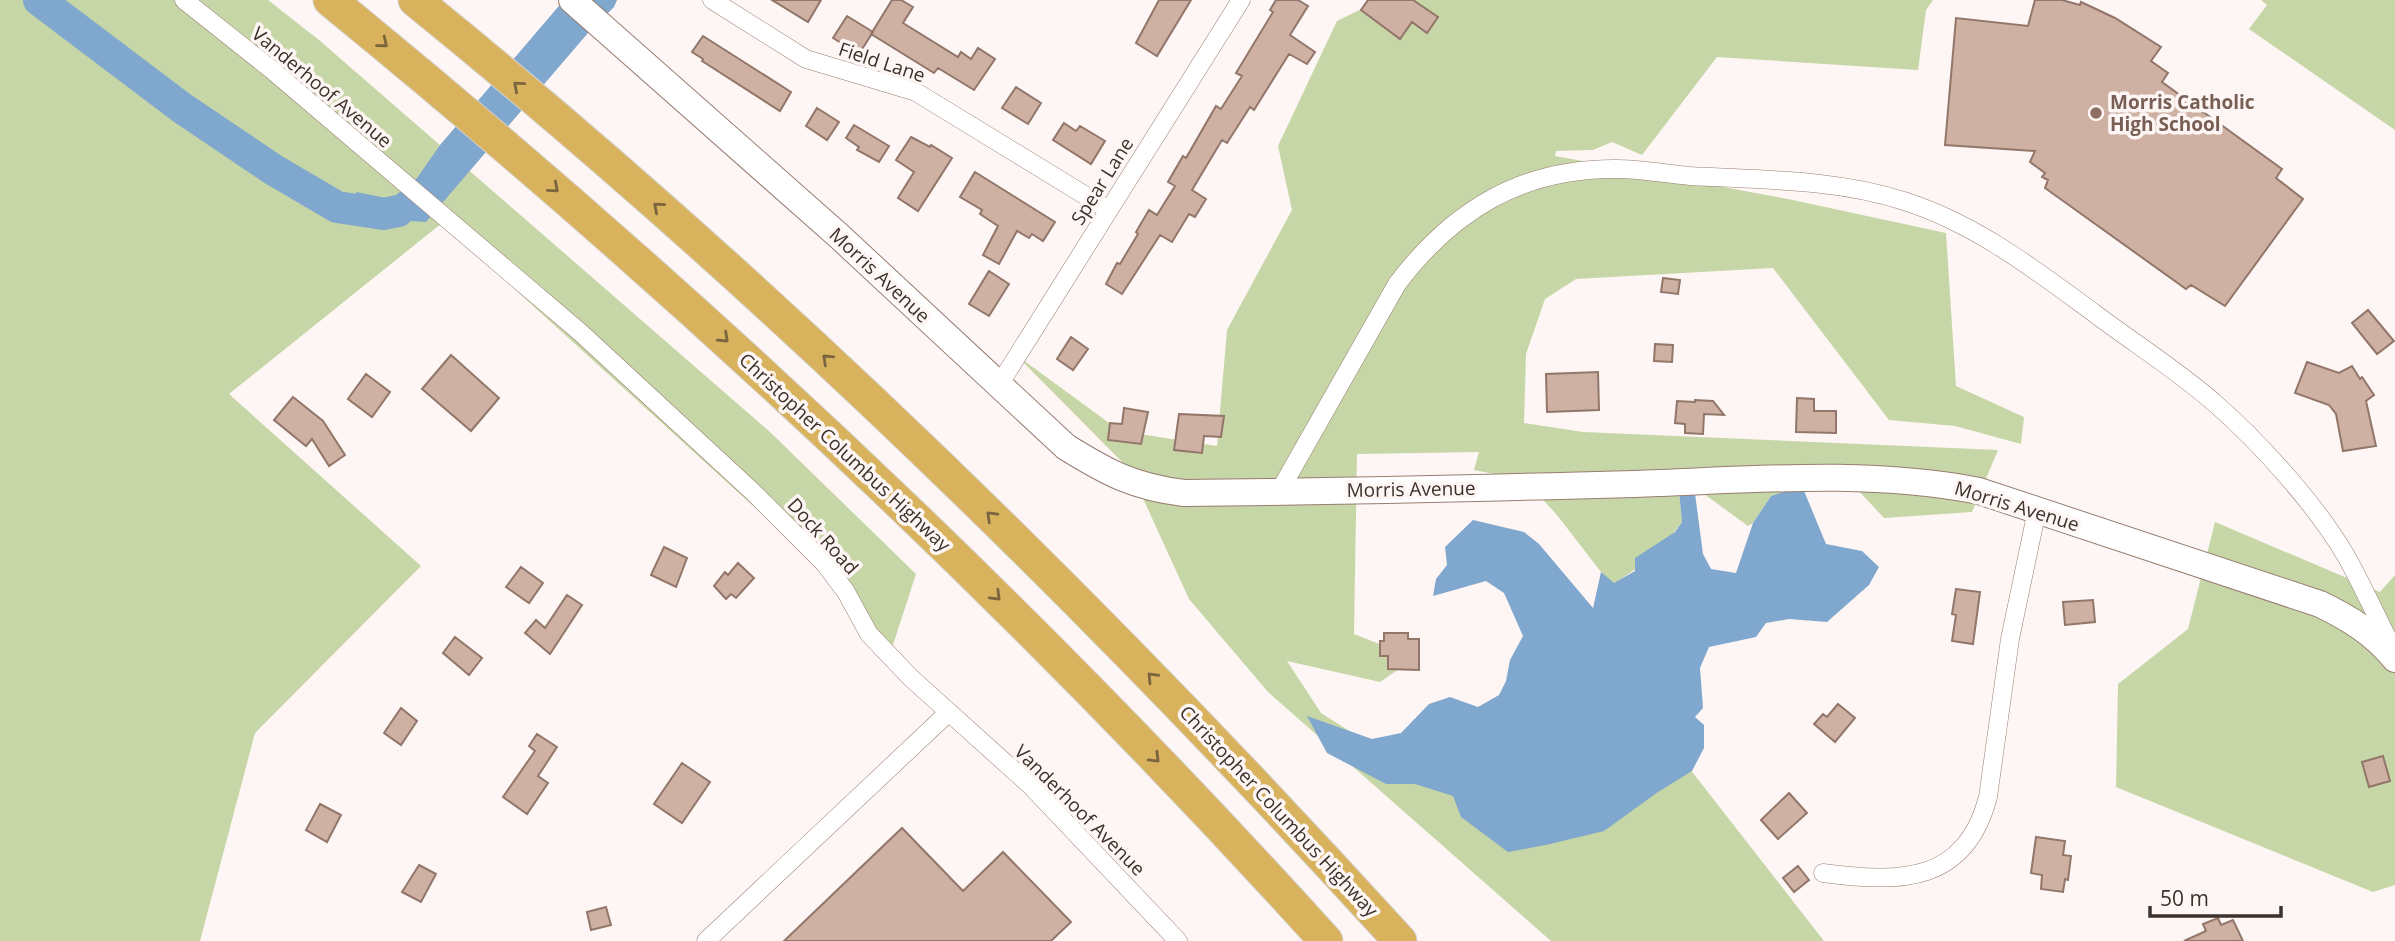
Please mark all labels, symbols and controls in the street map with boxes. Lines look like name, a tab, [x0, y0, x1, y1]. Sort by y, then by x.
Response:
street label: Vanderhoof Avenue	[246, 21, 398, 153]
one-way arrow	[374, 35, 387, 47]
street label: Field Lane	[835, 36, 929, 88]
one-way arrow	[513, 82, 526, 94]
place label: Morris Catholic High School	[2110, 89, 2255, 137]
marker: Morris Catholic High School	[2088, 105, 2104, 121]
street label: Spear Lane	[1065, 132, 1139, 230]
one-way arrow	[545, 180, 558, 192]
one-way arrow	[653, 203, 666, 215]
street label: Morris Avenue	[824, 222, 936, 328]
one-way arrow	[716, 330, 729, 342]
street label: Christopher Columbus Highway	[734, 347, 957, 557]
one-way arrow	[822, 355, 835, 368]
street label: Morris Avenue	[1346, 475, 1476, 503]
street label: Morris Avenue	[1952, 475, 2082, 537]
street label: Dock Road	[782, 492, 864, 580]
one-way arrow	[987, 512, 1000, 525]
one-way arrow	[987, 588, 1000, 601]
one-way arrow	[1148, 672, 1161, 685]
street label: Christopher Columbus Highway	[1174, 700, 1384, 923]
street label: Vanderhoof Avenue	[1009, 739, 1151, 881]
one-way arrow	[1147, 750, 1160, 763]
scale bar	[2150, 874, 2281, 918]
text: 50 m	[2160, 884, 2209, 912]

